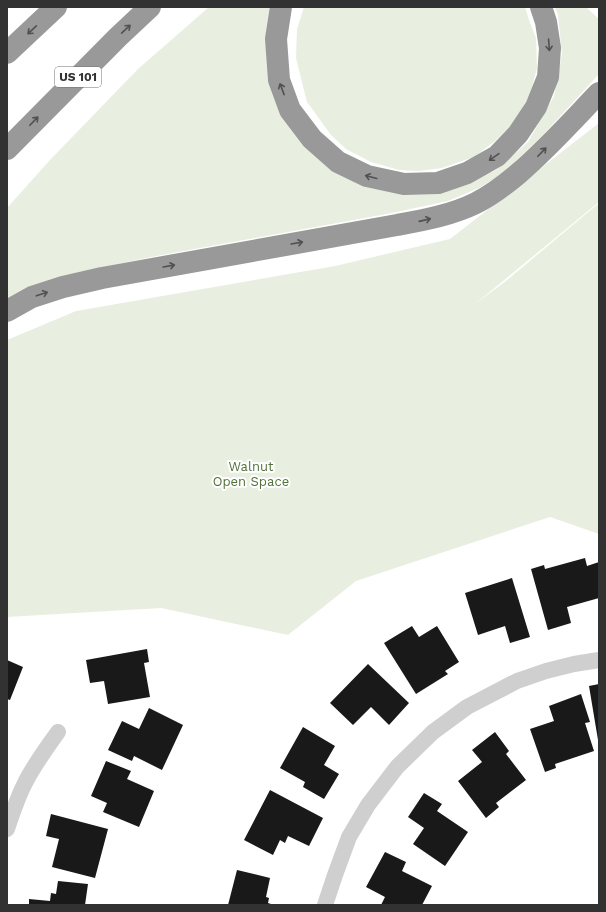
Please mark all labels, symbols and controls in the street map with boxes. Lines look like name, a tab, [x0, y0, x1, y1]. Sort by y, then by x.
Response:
one-way arrow	[121, 24, 131, 34]
one-way arrow	[27, 25, 37, 34]
one-way arrow	[545, 38, 552, 51]
road number: US 101	[55, 67, 101, 87]
one-way arrow	[278, 83, 286, 95]
one-way arrow	[29, 116, 39, 126]
one-way arrow	[537, 147, 547, 157]
one-way arrow	[489, 153, 500, 161]
one-way arrow	[365, 172, 378, 180]
one-way arrow	[418, 215, 431, 223]
one-way arrow	[290, 239, 303, 247]
one-way arrow	[162, 262, 175, 270]
one-way arrow	[35, 290, 48, 297]
park label: Walnut Open Space	[213, 459, 289, 489]

